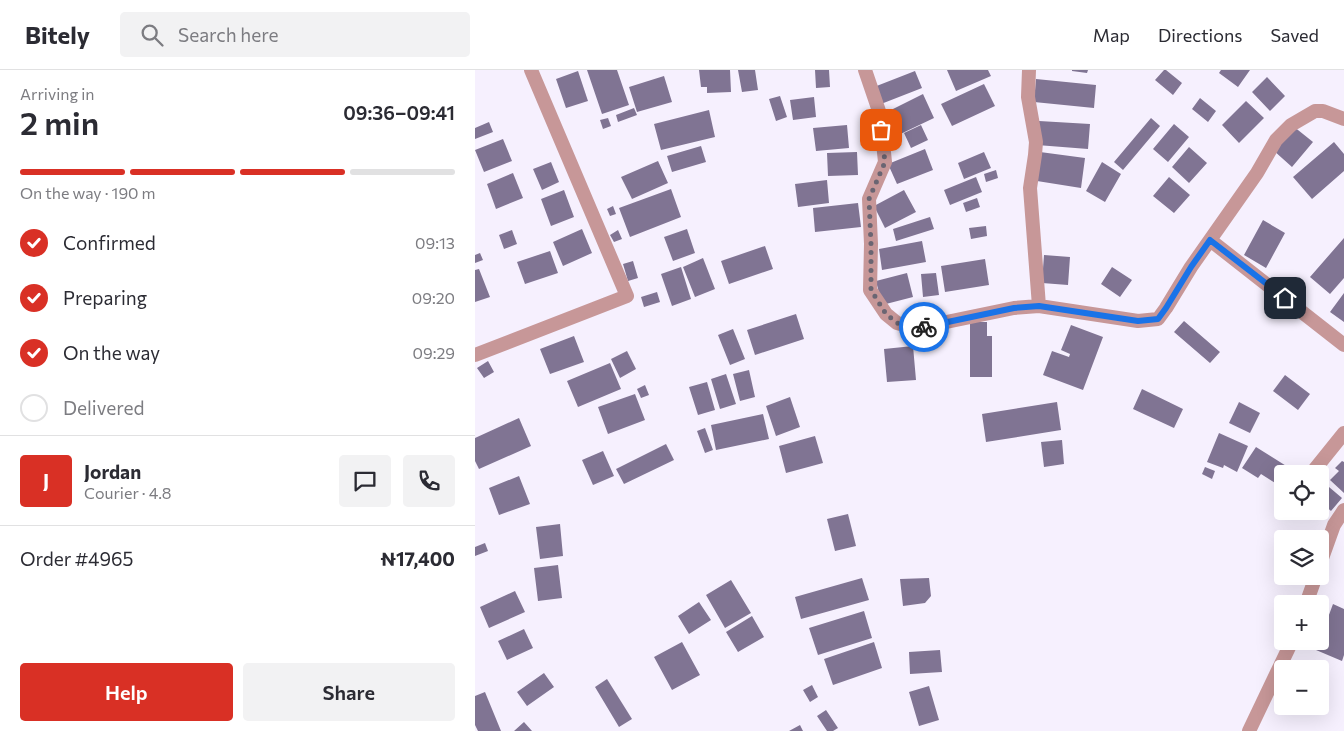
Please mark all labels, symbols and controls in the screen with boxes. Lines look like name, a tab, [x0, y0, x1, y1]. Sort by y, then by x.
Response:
search box	[120, 12, 470, 57]
text: Bitely	[25, 20, 90, 49]
icon: search	[138, 21, 166, 49]
text: Search here	[178, 23, 278, 46]
text: Map	[1093, 24, 1130, 46]
text: Directions	[1158, 24, 1242, 46]
text: Saved	[1270, 24, 1319, 46]
text: Arriving in	[20, 84, 94, 103]
text: 09:36–09:41	[343, 101, 455, 124]
text: 2 min	[20, 102, 99, 142]
pin	[860, 109, 902, 151]
icon: bag	[867, 116, 895, 144]
text: On the way · 190 m	[20, 183, 156, 202]
icon: check	[20, 229, 48, 257]
text: Confirmed	[63, 231, 156, 254]
text: 09:13	[415, 233, 455, 252]
pin	[1264, 277, 1306, 319]
icon: check	[20, 284, 48, 312]
icon: home	[1271, 284, 1299, 312]
text: Preparing	[63, 286, 147, 309]
text: 09:20	[412, 288, 455, 307]
courier	[899, 302, 949, 352]
icon: bike	[910, 313, 938, 341]
icon: check	[20, 339, 48, 367]
text: On the way	[63, 341, 160, 364]
text: 09:29	[413, 343, 455, 362]
text: Delivered	[63, 396, 144, 419]
button: chat	[339, 455, 391, 507]
button: phone	[403, 455, 455, 507]
text: Jordan	[84, 460, 141, 483]
map controls	[1274, 465, 1329, 715]
button: locate	[1274, 465, 1329, 520]
text: J	[43, 469, 49, 492]
text: Courier · 4.8	[84, 483, 171, 502]
button: layers	[1274, 530, 1329, 585]
text: Order #4965	[20, 547, 133, 570]
text: ₦17,400	[380, 547, 455, 570]
button: +	[1274, 595, 1329, 650]
button: −	[1274, 660, 1329, 715]
button: Help	[20, 663, 233, 721]
button: Share	[243, 663, 455, 721]

